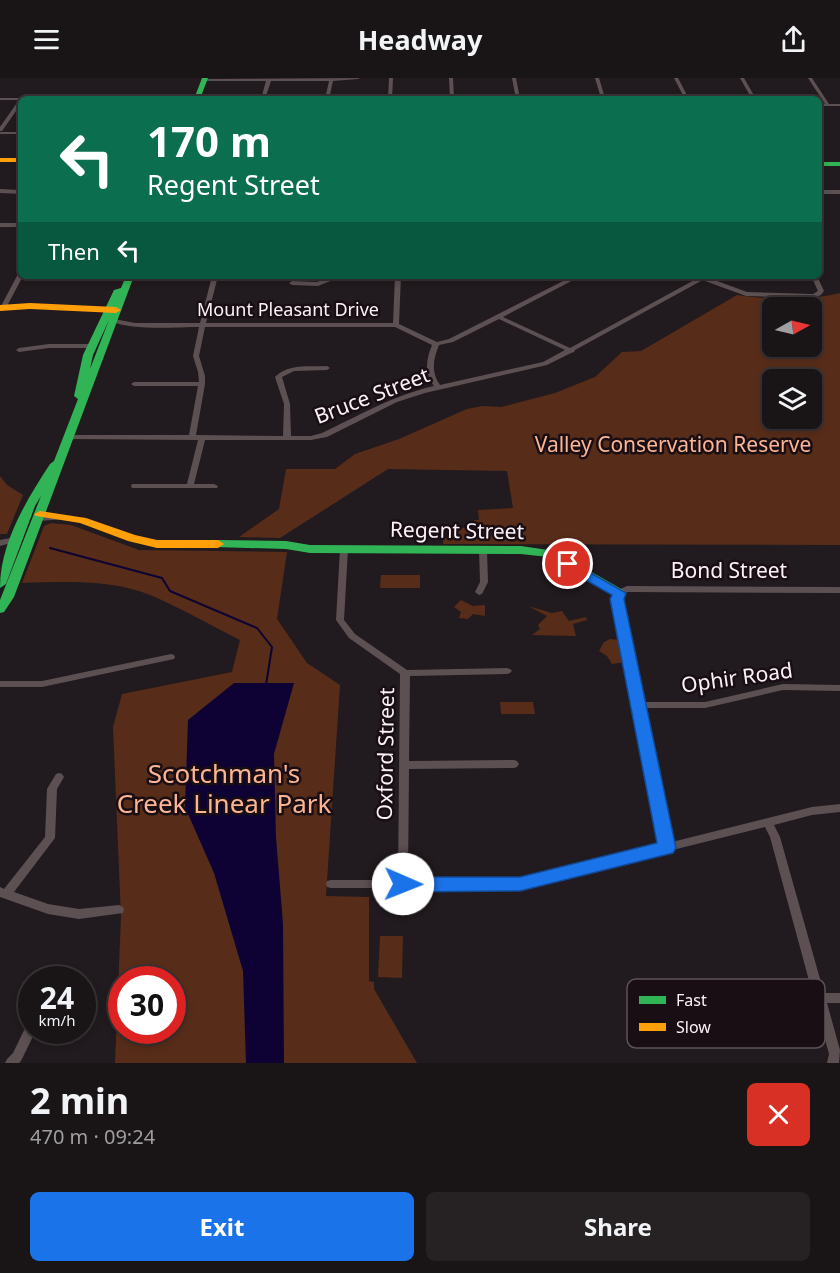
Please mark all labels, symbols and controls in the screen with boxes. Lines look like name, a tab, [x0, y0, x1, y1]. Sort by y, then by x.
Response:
text: Headway	[358, 21, 482, 58]
icon: menu	[30, 23, 63, 56]
icon: share	[777, 23, 810, 56]
text: 170 m	[147, 112, 271, 169]
icon: left	[48, 120, 126, 198]
text: Regent Street	[147, 166, 320, 203]
icon: left	[112, 234, 145, 267]
text: Then	[48, 236, 100, 266]
street label: Mount Pleasant Drive	[197, 297, 379, 321]
north arrow	[762, 297, 822, 357]
map controls	[762, 297, 822, 429]
street label: Bruce Street	[310, 360, 434, 430]
button: layers	[762, 369, 822, 429]
park label: Valley Conservation Reserve	[535, 430, 811, 458]
street label: Regent Street	[390, 515, 525, 545]
pin	[542, 538, 593, 589]
icon: arrive	[551, 547, 584, 580]
street label: Bond Street	[671, 556, 788, 584]
street label: Ophir Road	[679, 655, 794, 699]
street label: Oxford Street	[370, 687, 400, 821]
park label: Scotchman's Creek Linear Park	[117, 755, 331, 821]
position arrow	[371, 852, 435, 916]
speed limit sign: 30	[108, 966, 186, 1044]
text: 24	[40, 977, 74, 1018]
legend	[627, 979, 825, 1048]
text: Fast	[676, 989, 707, 1011]
text: km/h	[39, 1010, 75, 1030]
text: Slow	[676, 1016, 711, 1038]
text: 2 min	[30, 1076, 129, 1125]
button: close	[747, 1083, 810, 1146]
text: 470 m · 09:24	[30, 1123, 155, 1150]
button: Exit	[30, 1192, 414, 1261]
button: Share	[426, 1192, 810, 1261]

